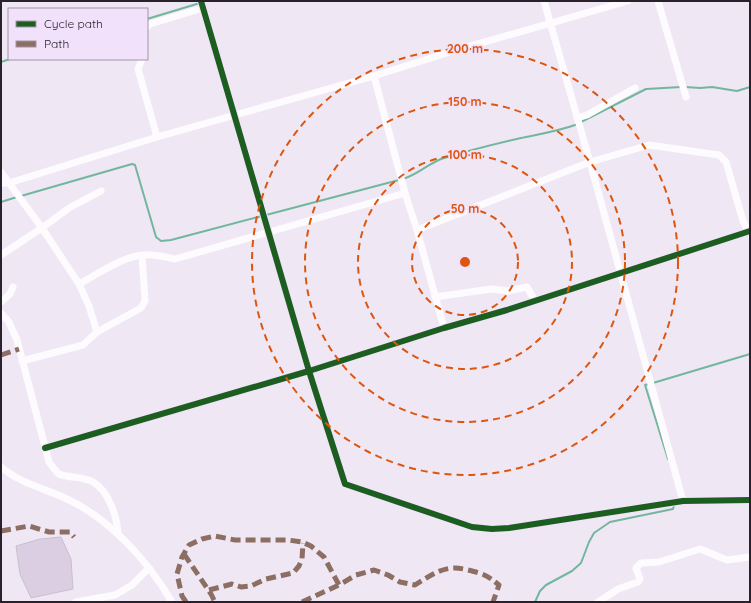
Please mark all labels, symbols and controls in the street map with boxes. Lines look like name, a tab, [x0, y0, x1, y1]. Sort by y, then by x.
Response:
legend	[8, 8, 148, 60]
text: Cycle path	[44, 16, 103, 31]
text: Path	[44, 36, 69, 51]
text: 200 m	[447, 41, 483, 56]
text: 150 m	[448, 94, 482, 109]
text: 100 m	[448, 147, 482, 162]
text: 50 m	[451, 201, 479, 216]
centre of rings	[458, 255, 472, 269]

